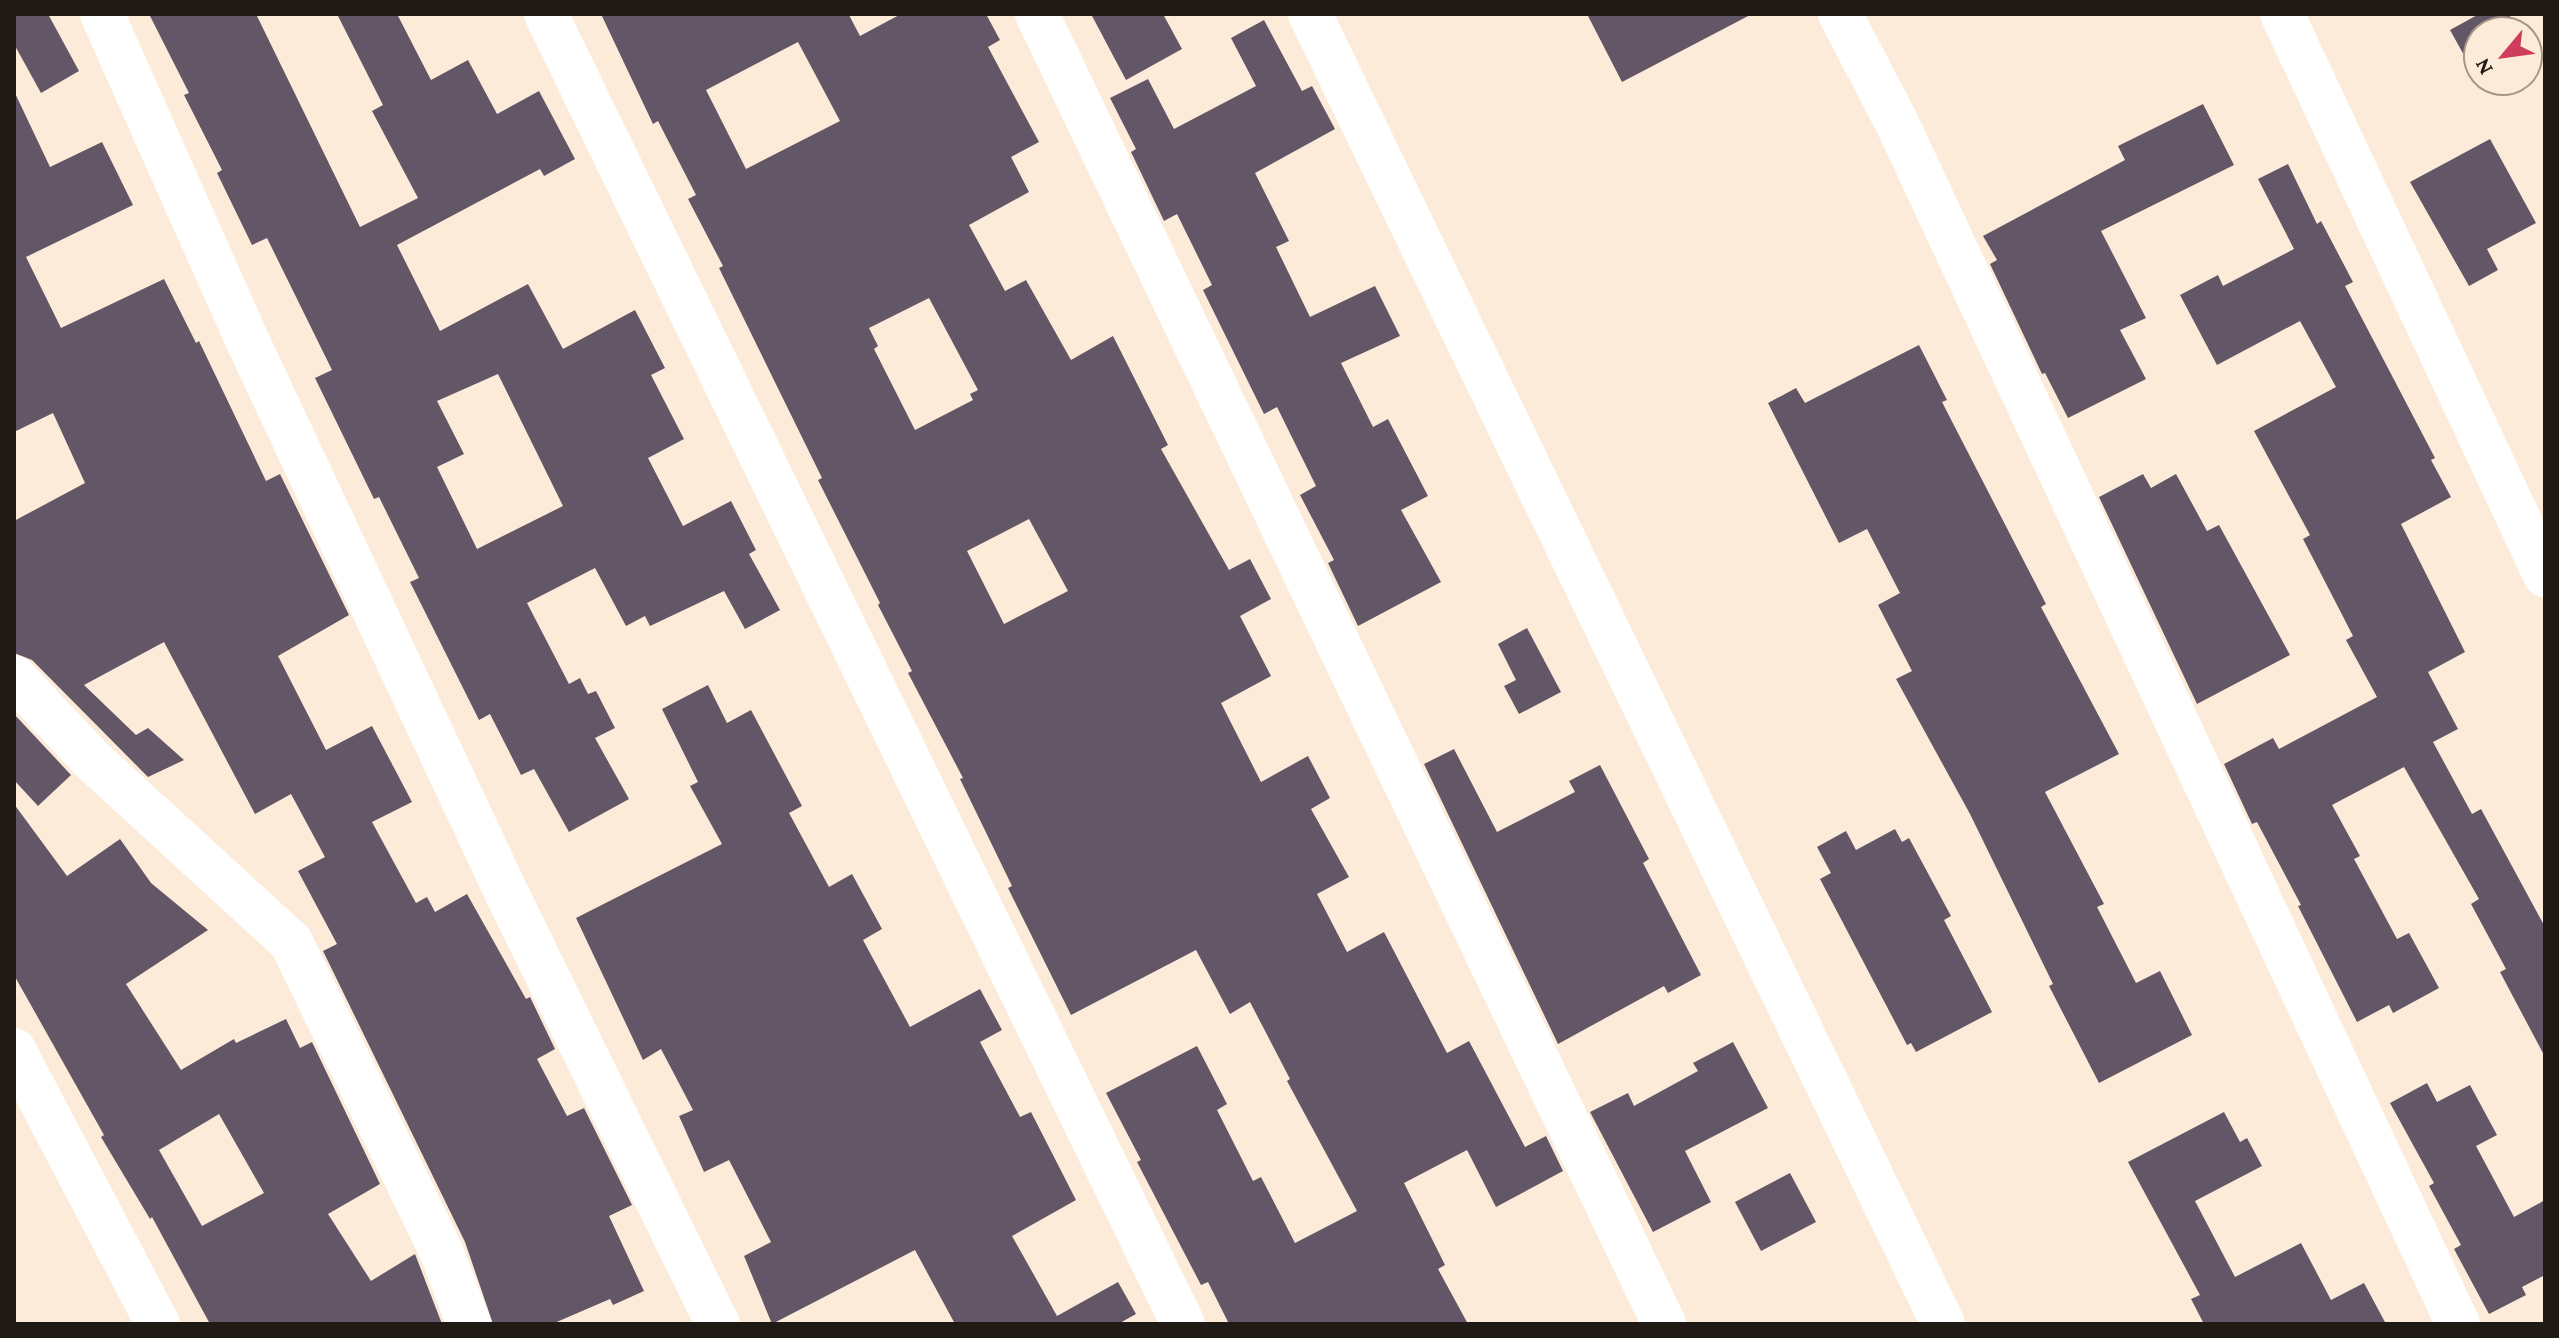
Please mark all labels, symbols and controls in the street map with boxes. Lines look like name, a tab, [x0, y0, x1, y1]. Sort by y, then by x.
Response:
north arrow	[2463, 16, 2543, 96]
text: N	[2469, 54, 2498, 80]

